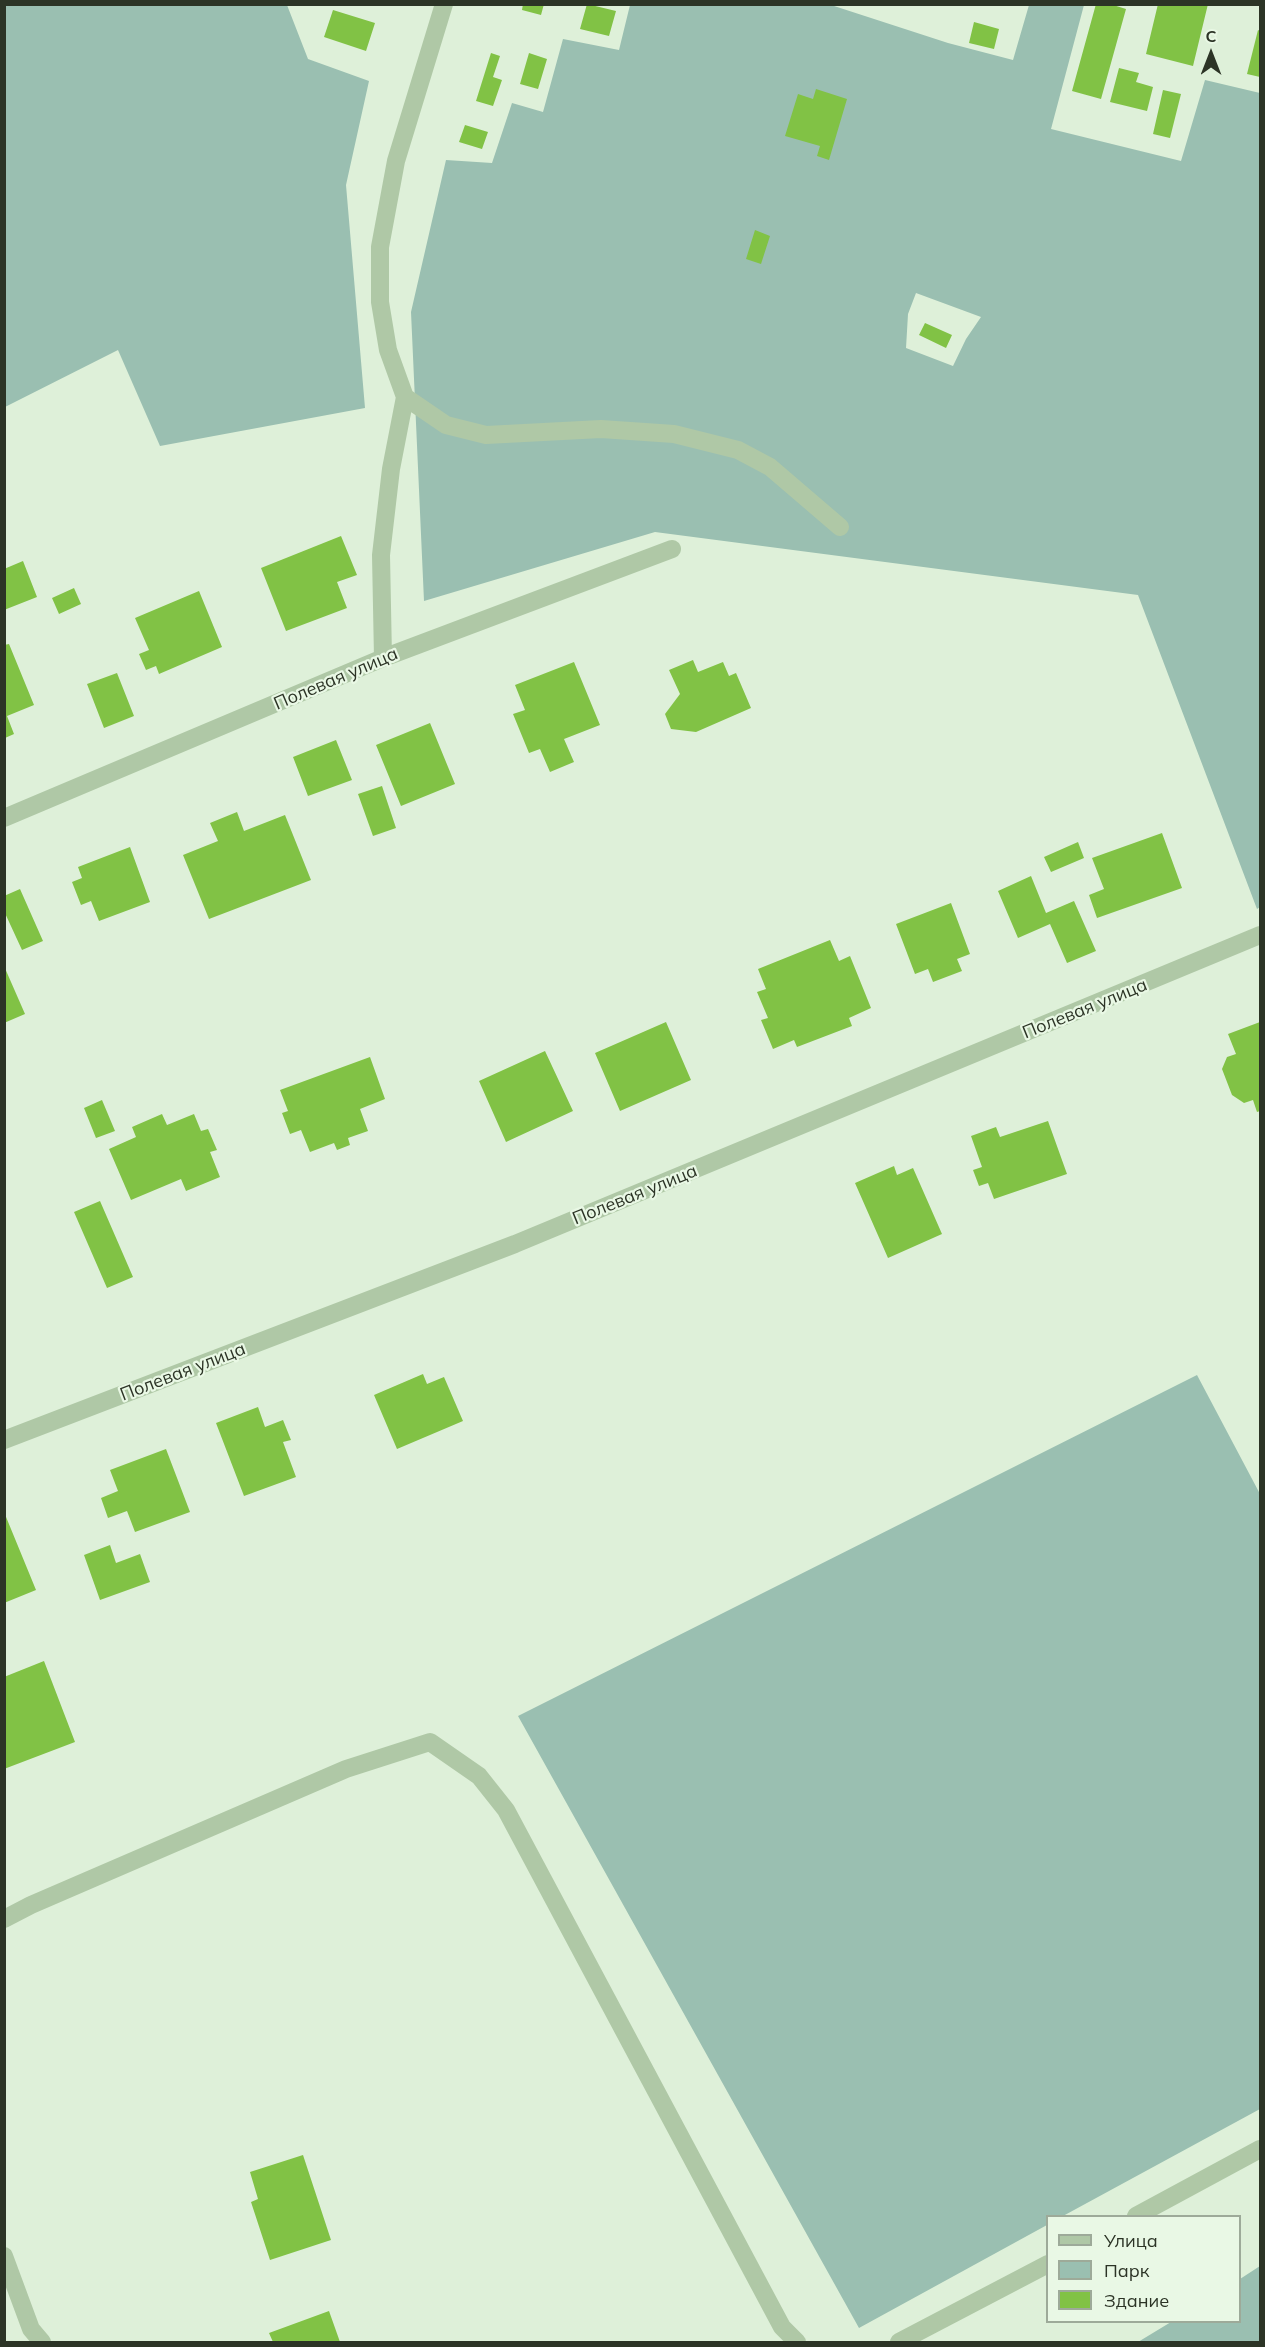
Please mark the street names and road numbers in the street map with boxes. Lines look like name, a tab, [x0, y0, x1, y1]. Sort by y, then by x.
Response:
street label: Полевая улица	[271, 643, 401, 715]
street label: Полевая улица	[1019, 974, 1151, 1044]
street label: Полевая улица	[569, 1160, 701, 1230]
street label: Полевая улица	[117, 1338, 249, 1406]

